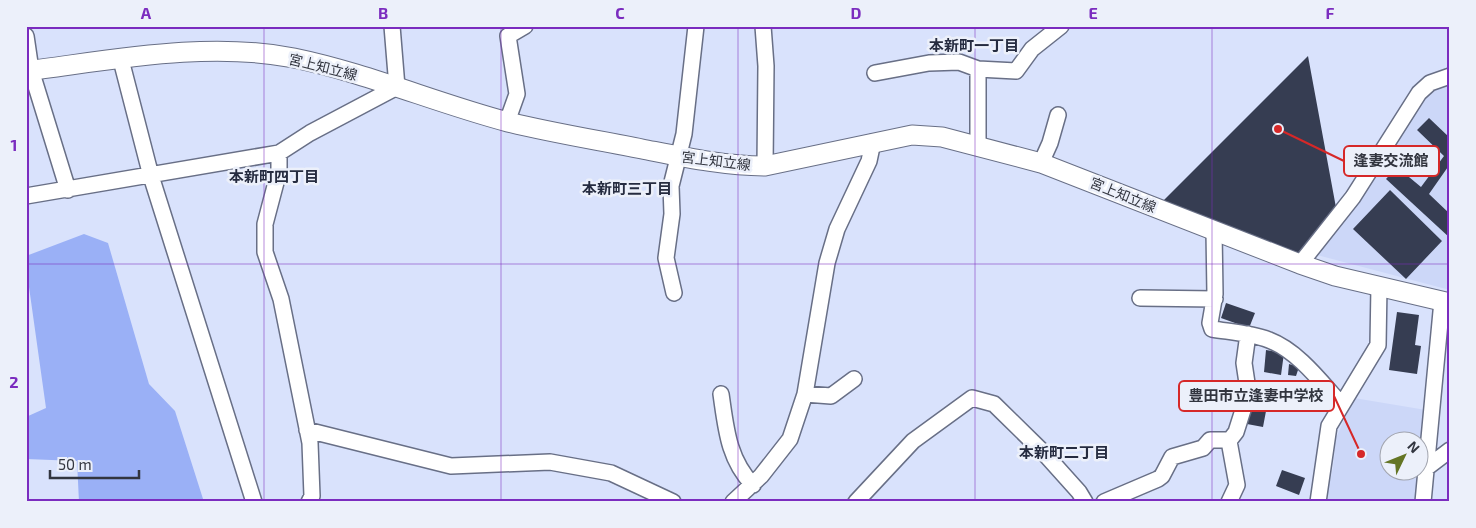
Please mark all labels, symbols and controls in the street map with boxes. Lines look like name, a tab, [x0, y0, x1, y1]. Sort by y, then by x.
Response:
text: A	[141, 3, 152, 22]
text: B	[378, 3, 388, 22]
text: C	[615, 3, 625, 22]
text: D	[851, 3, 862, 22]
text: E	[1088, 3, 1098, 22]
text: F	[1326, 3, 1335, 22]
district label: 本新町一丁目	[929, 36, 1019, 54]
street label: 宮上知立線	[287, 50, 359, 83]
text: 1	[11, 135, 17, 154]
callout: 逢妻交流館	[1344, 146, 1439, 176]
street label: 宮上知立線	[680, 148, 752, 173]
text: 逢妻交流館	[1353, 151, 1429, 169]
district label: 本新町四丁目	[229, 167, 319, 185]
street label: 宮上知立線	[1088, 174, 1159, 216]
district label: 本新町三丁目	[582, 179, 672, 197]
text: 2	[9, 372, 19, 391]
callout: 豊田市立逢妻中学校	[1179, 381, 1334, 411]
text: 豊田市立逢妻中学校	[1188, 386, 1324, 404]
north arrow	[1378, 430, 1428, 480]
text: N	[1404, 437, 1424, 456]
district label: 本新町二丁目	[1019, 443, 1109, 461]
scale bar	[50, 448, 139, 480]
text: 50 m	[58, 455, 92, 473]

